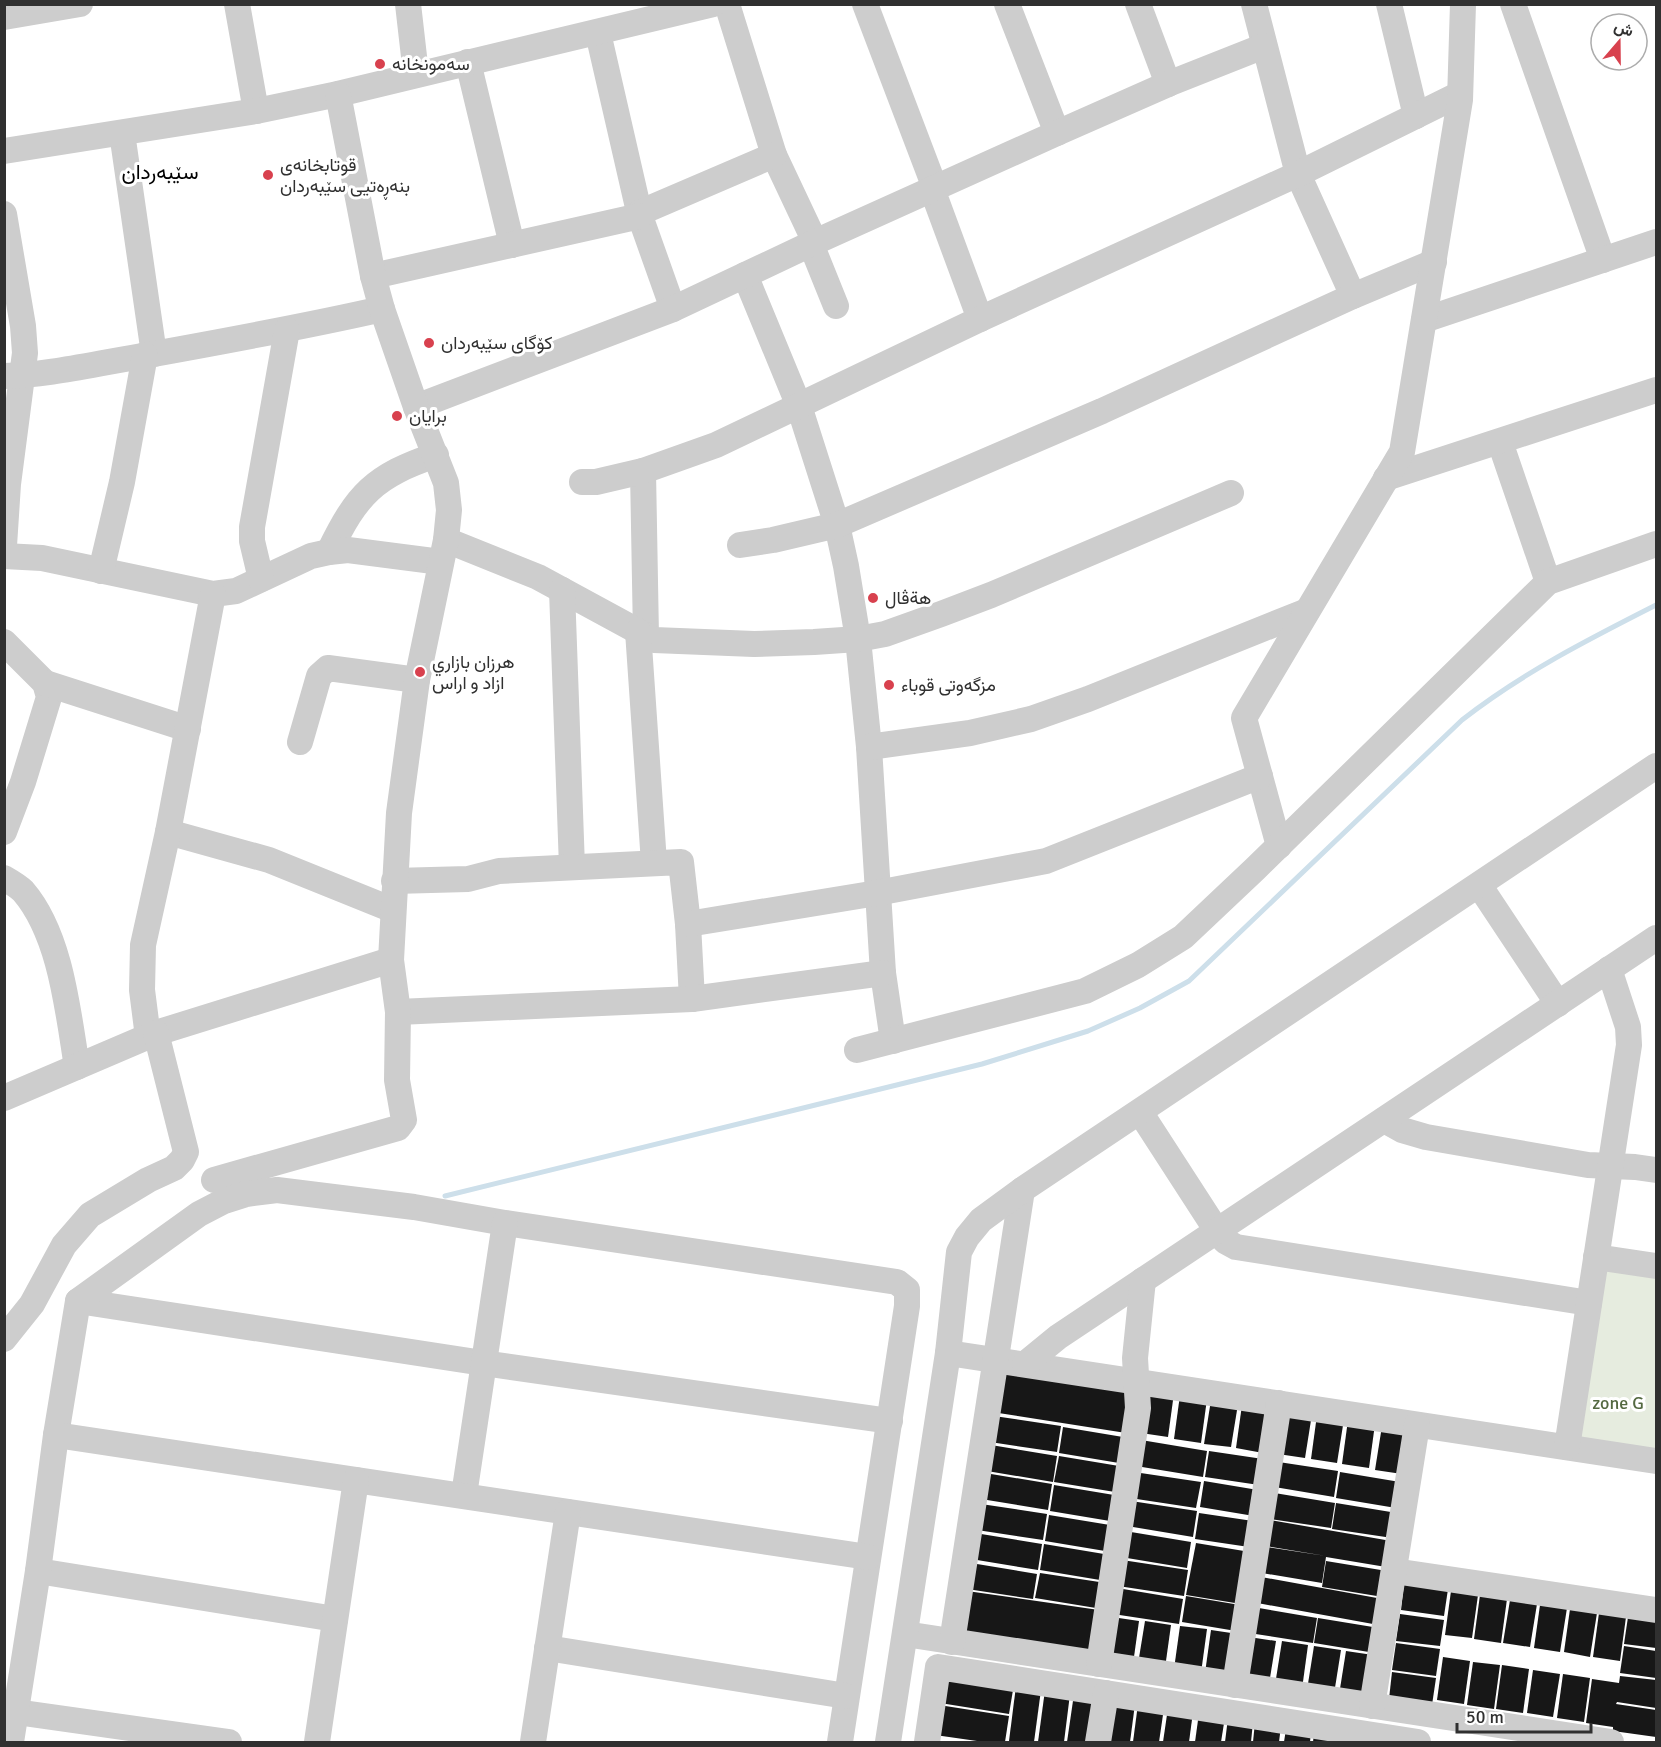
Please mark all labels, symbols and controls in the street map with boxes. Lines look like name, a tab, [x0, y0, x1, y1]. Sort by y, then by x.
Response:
north arrow	[1589, 12, 1649, 72]
text: ش	[1611, 16, 1636, 42]
place label: سەمونخانە	[392, 53, 470, 75]
marker: سەمونخانە	[373, 57, 387, 71]
place label: قوتابخانەی بنەڕەتیی سێبەردان	[280, 154, 410, 200]
district label: سێبەردان	[121, 159, 199, 185]
marker: قوتابخانەی بنەڕەتیی سێبەردان	[261, 168, 275, 182]
place label: کۆگای سێبەردان	[441, 332, 552, 354]
marker: کۆگای سێبەردان	[422, 336, 436, 350]
place label: برايان	[409, 405, 447, 427]
marker: برايان	[390, 409, 404, 423]
place label: هةڤال	[885, 587, 931, 609]
marker: هةڤال	[866, 591, 880, 605]
place label: هرزان بازاري ازاد و اراس	[432, 651, 514, 694]
marker: هرزان بازاري ازاد و اراس	[413, 665, 427, 679]
place label: مزگەوتی قوباء	[901, 674, 996, 696]
marker: مزگەوتی قوباء	[882, 678, 896, 692]
park label: zone G	[1592, 1392, 1644, 1414]
scale bar	[1457, 1696, 1590, 1734]
text: 50 m	[1466, 1706, 1504, 1728]

